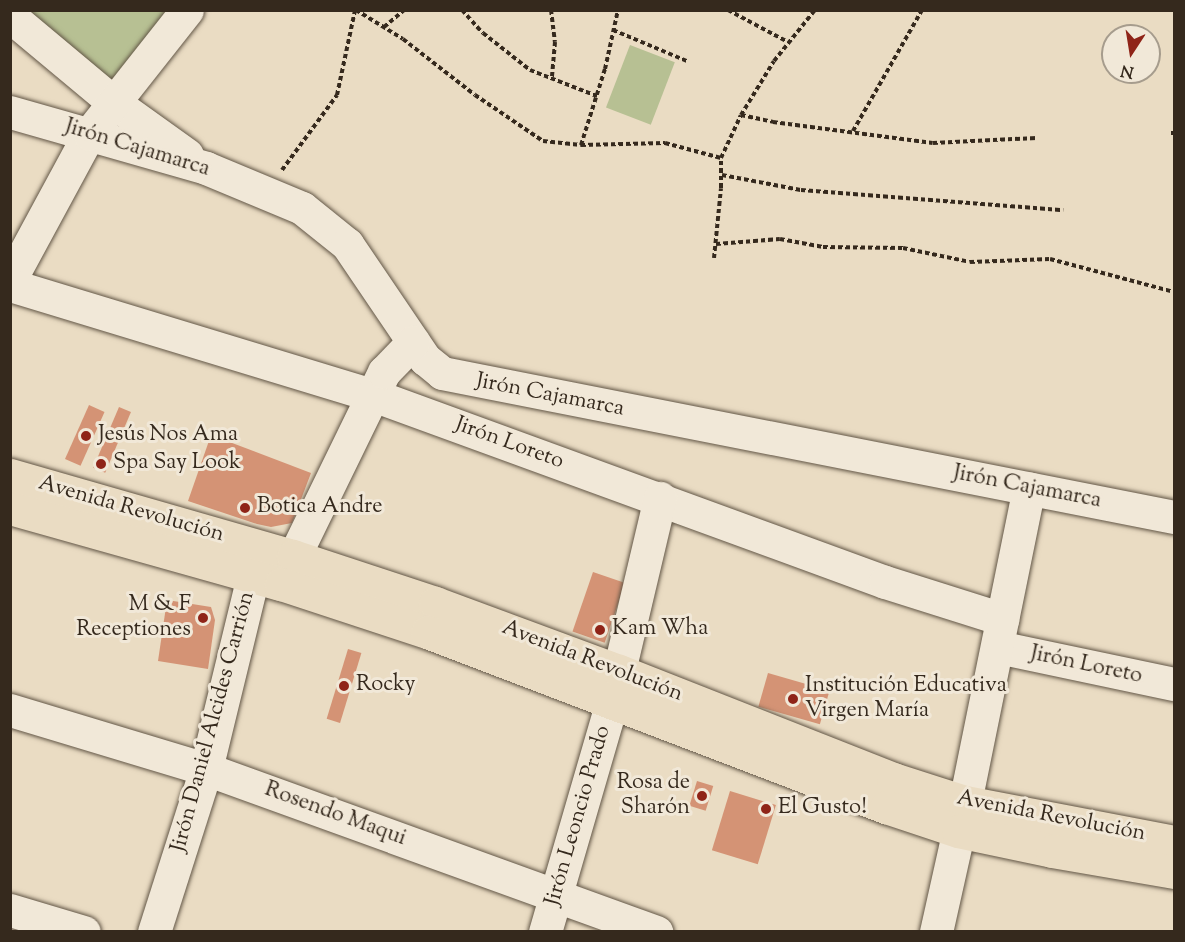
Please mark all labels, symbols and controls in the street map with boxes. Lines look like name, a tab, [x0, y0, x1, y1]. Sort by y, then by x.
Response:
north arrow	[1101, 24, 1161, 84]
text: N	[1119, 58, 1136, 83]
street label: Jirón Cajamarca	[61, 114, 213, 184]
street label: Jirón Cajamarca	[474, 369, 626, 423]
street label: Jirón Loreto	[451, 412, 567, 476]
place label: Jesús Nos Ama	[98, 423, 238, 449]
marker: Jesús Nos Ama	[79, 429, 93, 443]
place label: Spa Say Look	[113, 451, 241, 477]
marker: Spa Say Look	[94, 457, 108, 471]
street label: Jirón Cajamarca	[951, 461, 1103, 515]
street label: Avenida Revolución	[35, 471, 227, 549]
place label: Botica Andre	[257, 495, 383, 521]
marker: Botica Andre	[238, 501, 252, 515]
street label: Jirón Daniel Alcides Carrión	[166, 589, 262, 855]
place label: M & F Receptiones	[76, 592, 191, 644]
marker: M & F Receptiones	[196, 611, 210, 625]
street label: Avenida Revolución	[498, 615, 686, 709]
place label: Kam Wha	[612, 617, 708, 643]
marker: Kam Wha	[593, 623, 607, 637]
street label: Jirón Loreto	[1028, 641, 1144, 691]
place label: Rocky	[356, 673, 416, 699]
place label: Institución Educativa Virgen María	[805, 673, 1007, 724]
marker: Rocky	[337, 679, 351, 693]
marker: Institución Educativa Virgen María	[786, 692, 800, 706]
street label: Jirón Leoncio Prado	[541, 723, 617, 909]
place label: Rosa de Sharón	[617, 770, 690, 822]
street label: Rosendo Maqui	[261, 777, 409, 853]
street label: Avenida Revolución	[954, 786, 1148, 848]
marker: Rosa de Sharón	[695, 789, 709, 803]
place label: El Gusto!	[778, 796, 867, 822]
marker: El Gusto!	[759, 802, 773, 816]

